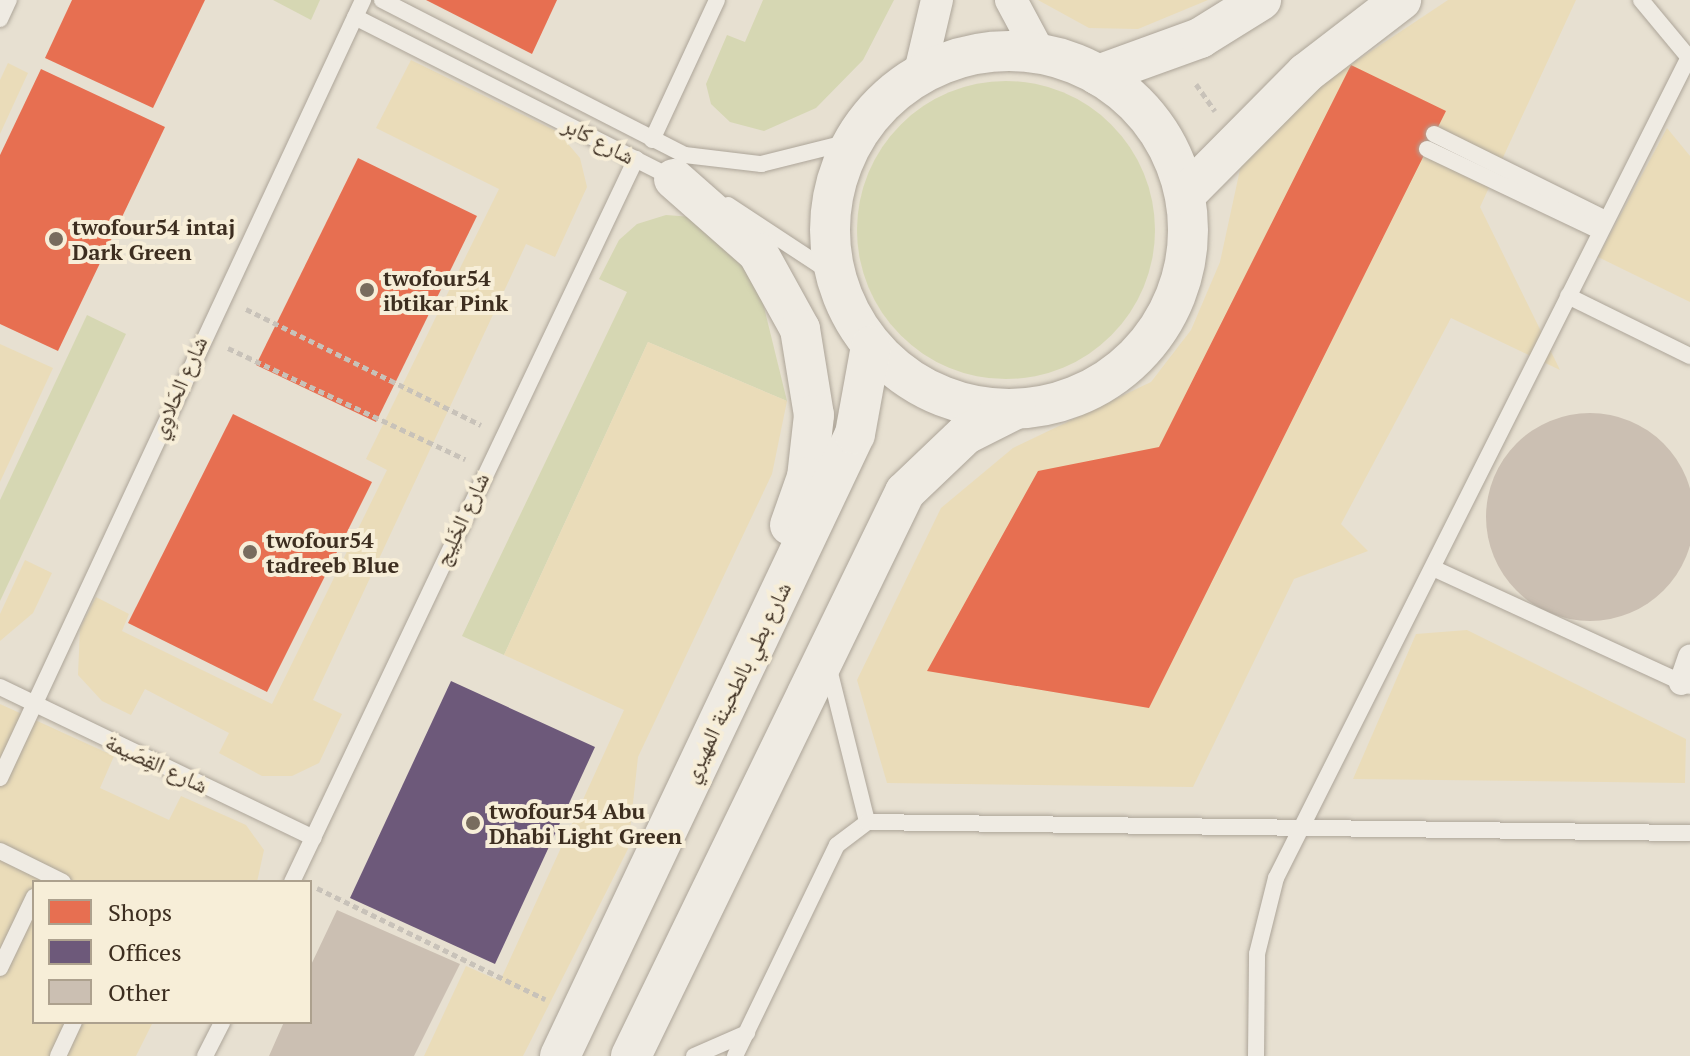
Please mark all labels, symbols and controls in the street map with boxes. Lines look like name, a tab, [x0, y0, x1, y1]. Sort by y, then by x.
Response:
street label: شارع كابر	[559, 111, 639, 169]
place label: twofour54 intaj Dark Green	[72, 213, 235, 264]
marker: twofour54 intaj Dark Green	[47, 230, 65, 248]
place label: twofour54 ibtikar Pink	[383, 264, 508, 316]
marker: twofour54 ibtikar Pink	[358, 281, 376, 299]
street label: شارع الحَلاوِي	[144, 332, 212, 442]
street label: شارع الخَلِيج	[428, 468, 494, 570]
place label: twofour54 tadreeb Blue	[266, 526, 399, 578]
marker: twofour54 tadreeb Blue	[241, 543, 259, 561]
street label: شارع بطي بالطحينة المهيري	[676, 577, 796, 787]
street label: شارع القِصَيمة	[102, 728, 212, 798]
place label: twofour54 Abu Dhabi Light Green	[489, 797, 682, 848]
marker: twofour54 Abu Dhabi Light Green	[464, 814, 482, 832]
legend	[32, 880, 312, 1024]
text: Shops	[108, 896, 172, 928]
text: Offices	[108, 936, 182, 968]
text: Other	[108, 976, 170, 1008]

